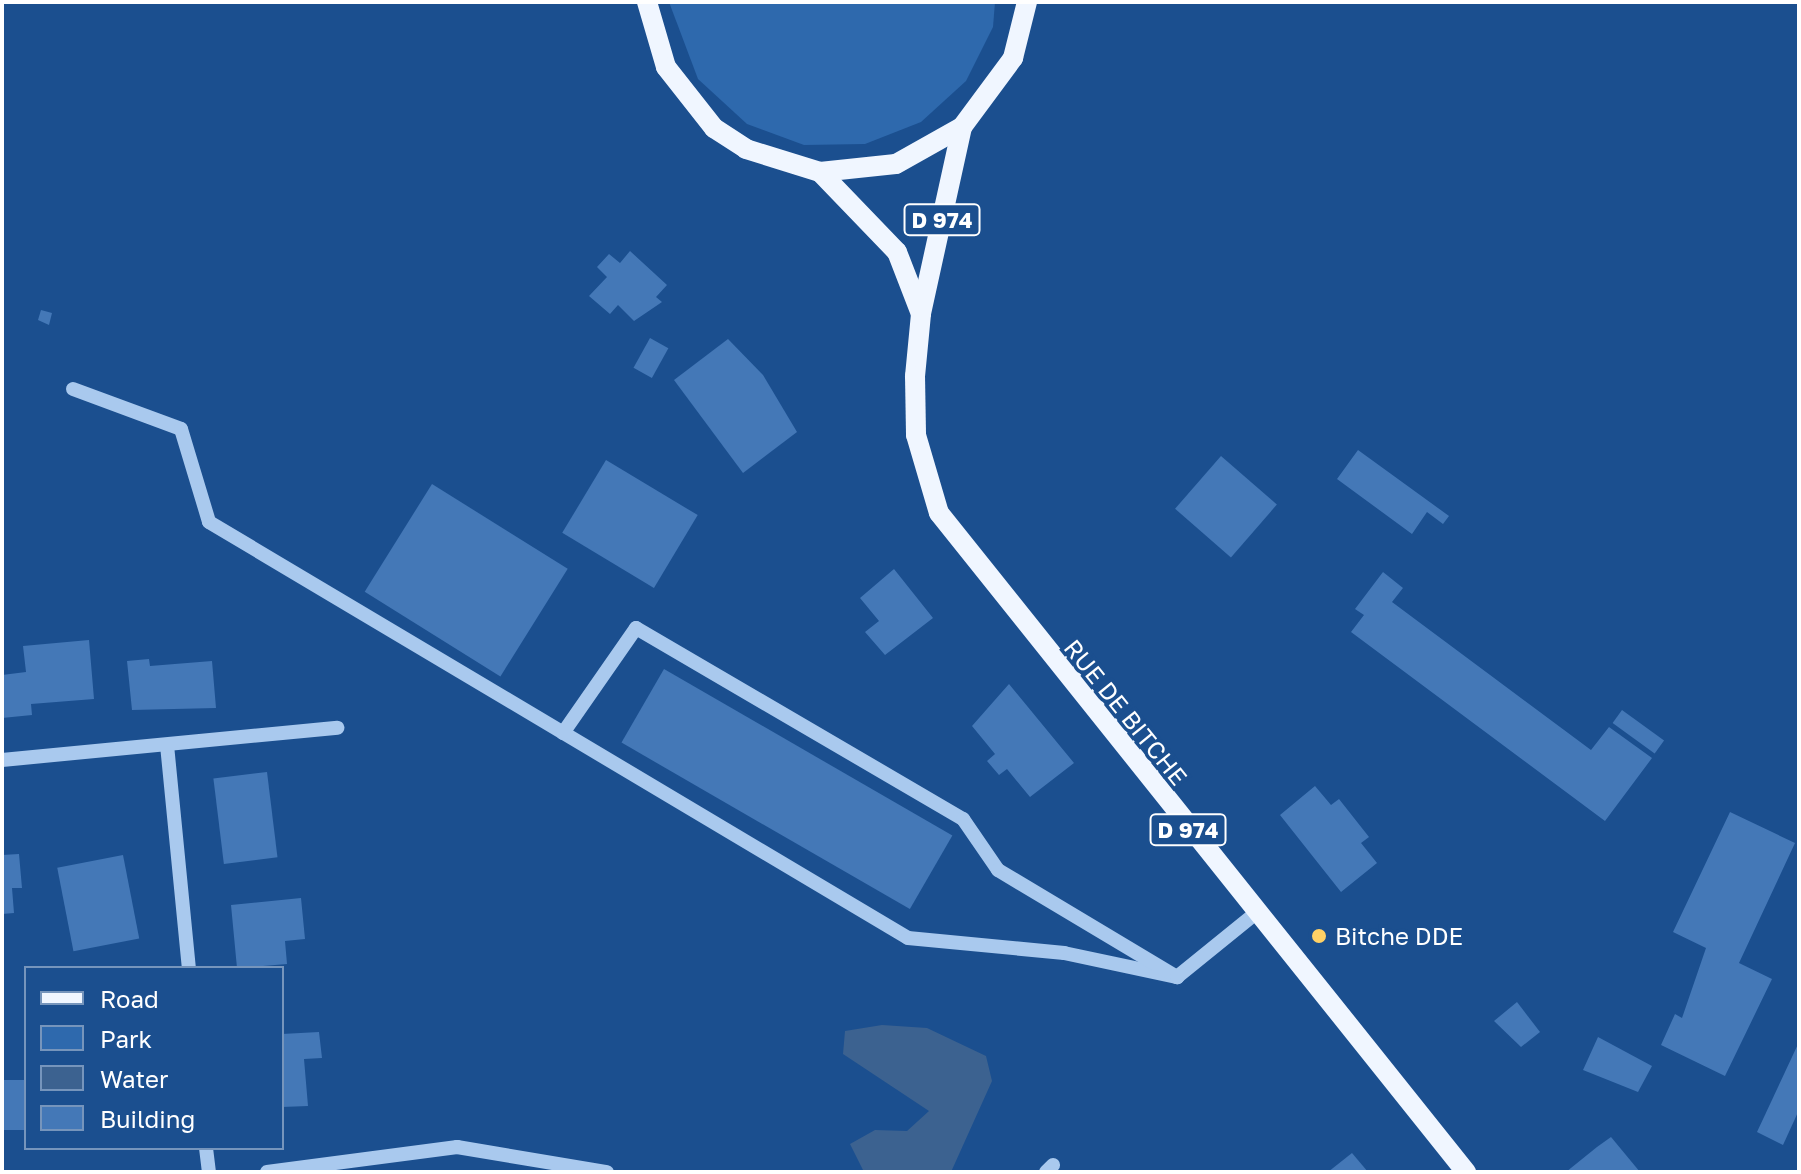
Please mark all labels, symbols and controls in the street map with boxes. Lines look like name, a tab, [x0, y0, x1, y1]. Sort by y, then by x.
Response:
road number: D 974	[902, 202, 982, 238]
street label: RUE DE BITCHE	[1059, 633, 1193, 791]
road number: D 974	[1148, 812, 1228, 848]
place label: Bitche DDE	[1335, 922, 1463, 950]
marker: Bitche DDE	[1310, 927, 1328, 945]
legend	[24, 966, 284, 1150]
text: Road	[100, 984, 159, 1013]
text: Park	[100, 1024, 152, 1053]
text: Water	[100, 1064, 168, 1093]
text: Building	[100, 1104, 195, 1133]

